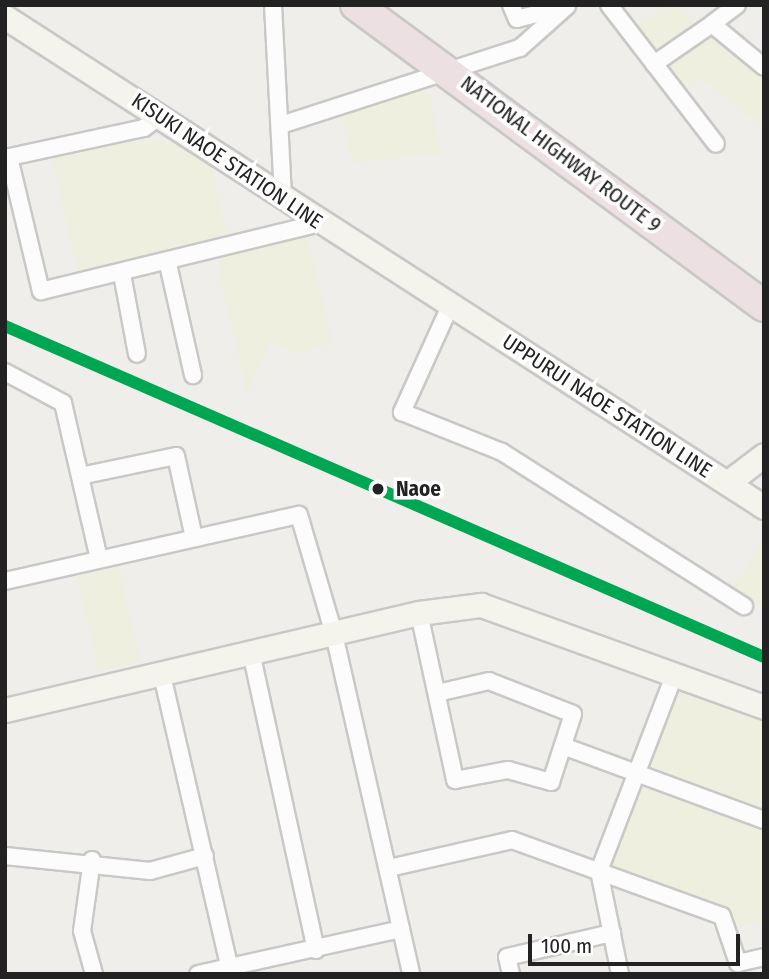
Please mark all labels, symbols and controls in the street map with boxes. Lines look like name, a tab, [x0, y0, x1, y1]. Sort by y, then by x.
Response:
street label: NATIONAL HIGHWAY ROUTE 9	[456, 70, 666, 238]
street label: KISUKI NAOE STATION LINE	[127, 88, 327, 234]
street label: UPPURUI NAOE STATION LINE	[498, 329, 716, 483]
place label: Naoe	[396, 476, 441, 502]
marker: Naoe	[366, 477, 390, 501]
scale bar	[531, 920, 743, 964]
text: 100 m	[541, 933, 592, 959]

